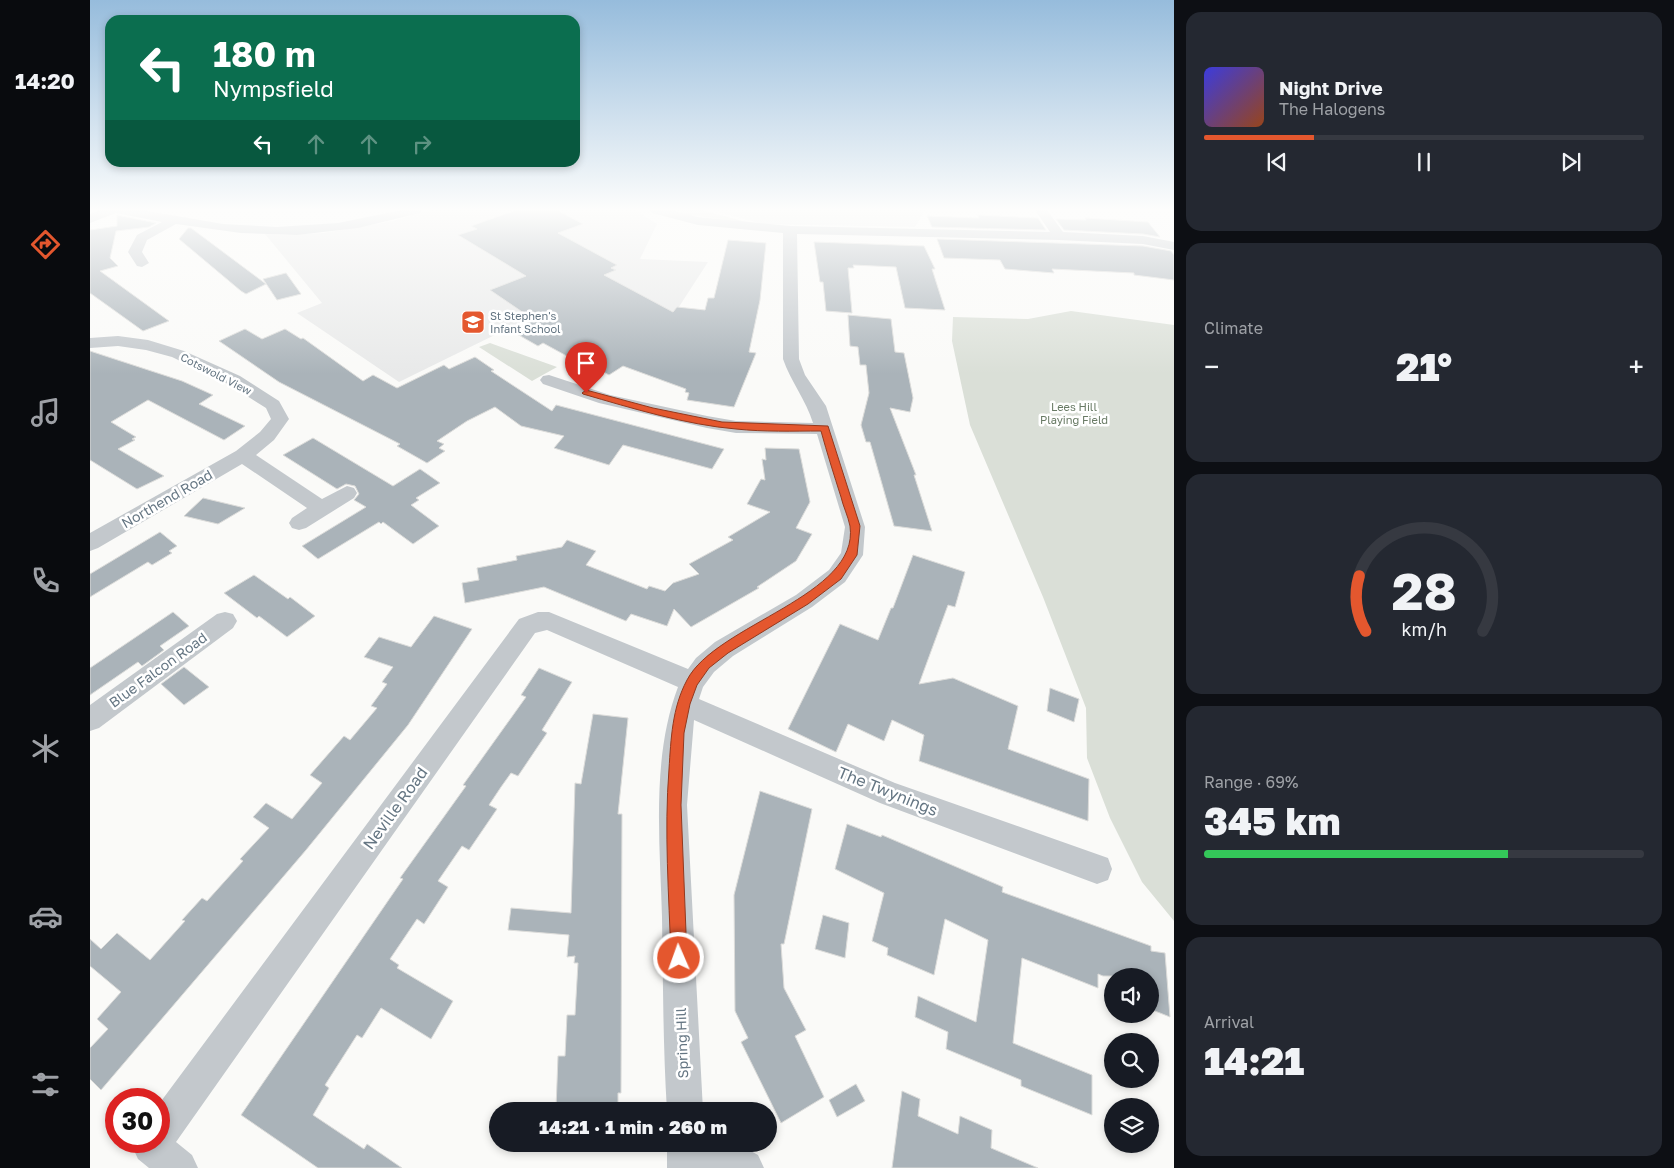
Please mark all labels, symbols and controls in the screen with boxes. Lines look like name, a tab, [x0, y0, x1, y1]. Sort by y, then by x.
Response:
text: 180 m	[213, 33, 316, 75]
icon: left	[130, 35, 195, 100]
text: 14:20	[15, 67, 75, 94]
text: Nympsfield	[213, 75, 334, 102]
text: Night Drive	[1279, 76, 1383, 99]
text: The Halogens	[1279, 99, 1385, 119]
icon: left	[249, 130, 277, 158]
icon: ahead	[302, 130, 330, 158]
icon: ahead	[355, 130, 383, 158]
icon: right	[408, 130, 436, 158]
icon: previous	[1263, 148, 1291, 176]
icon: pause	[1410, 148, 1438, 176]
icon: next	[1557, 148, 1585, 176]
icon: directions	[28, 227, 63, 262]
school or university icon: St Stephen's Infant School	[460, 309, 486, 335]
place label: St Stephen's Infant School	[490, 309, 561, 335]
text: Climate	[1204, 318, 1263, 338]
pin	[565, 342, 607, 393]
text: 21°	[1396, 344, 1452, 389]
icon: arrive	[572, 349, 600, 377]
street label: Cotswold View	[178, 350, 254, 397]
text: −	[1204, 350, 1219, 383]
text: +	[1629, 350, 1644, 383]
icon: music	[28, 395, 63, 430]
park label: Lees Hill Playing Field	[1040, 400, 1108, 426]
street label: Northend Road	[118, 466, 215, 531]
text: 28	[1391, 559, 1457, 621]
icon: phone	[28, 563, 63, 598]
text: km/h	[1401, 618, 1447, 640]
street label: Blue Falcon Road	[106, 628, 210, 711]
icon: climate	[28, 731, 63, 766]
street label: The Twynings	[835, 762, 941, 820]
street label: Neville Road	[358, 763, 432, 853]
text: Range · 69%	[1204, 772, 1298, 792]
text: 345 km	[1204, 798, 1341, 843]
icon: car	[28, 899, 63, 934]
position arrow	[652, 931, 704, 983]
map controls	[1104, 968, 1159, 1153]
button: sound	[1104, 968, 1159, 1023]
street label: Spring Hill	[672, 1007, 691, 1079]
text: Arrival	[1204, 1012, 1254, 1032]
button: search	[1104, 1033, 1159, 1088]
text: 14:21	[1204, 1038, 1304, 1083]
icon: filters	[28, 1067, 63, 1102]
speed limit sign: 30	[105, 1088, 170, 1153]
button: layers	[1104, 1098, 1159, 1153]
text: 14:21 · 1 min · 260 m	[539, 1115, 727, 1138]

